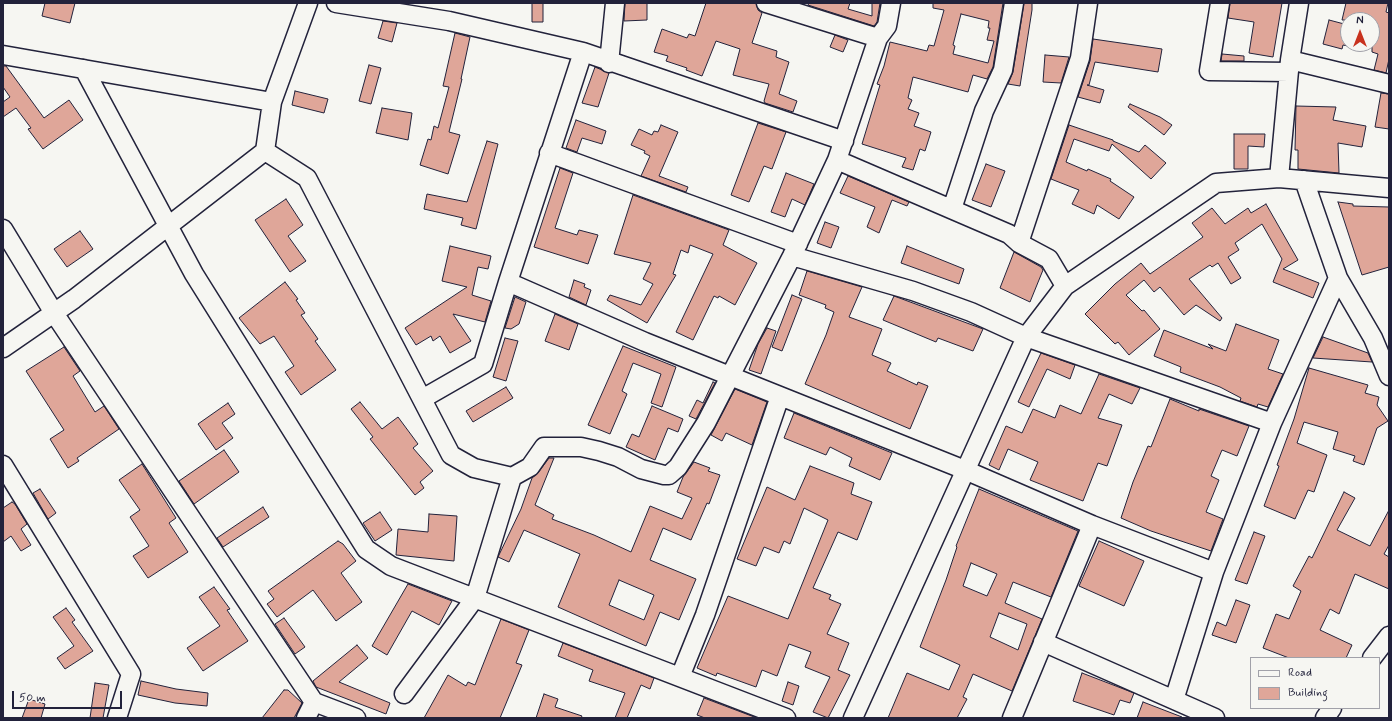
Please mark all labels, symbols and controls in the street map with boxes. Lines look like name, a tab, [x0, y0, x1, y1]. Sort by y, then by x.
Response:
north arrow	[1340, 12, 1380, 52]
text: N	[1356, 14, 1364, 28]
legend	[1250, 657, 1380, 709]
text: Road	[1288, 665, 1312, 681]
scale bar	[14, 683, 124, 709]
text: Building	[1288, 685, 1328, 701]
text: 50 m	[19, 690, 46, 706]

